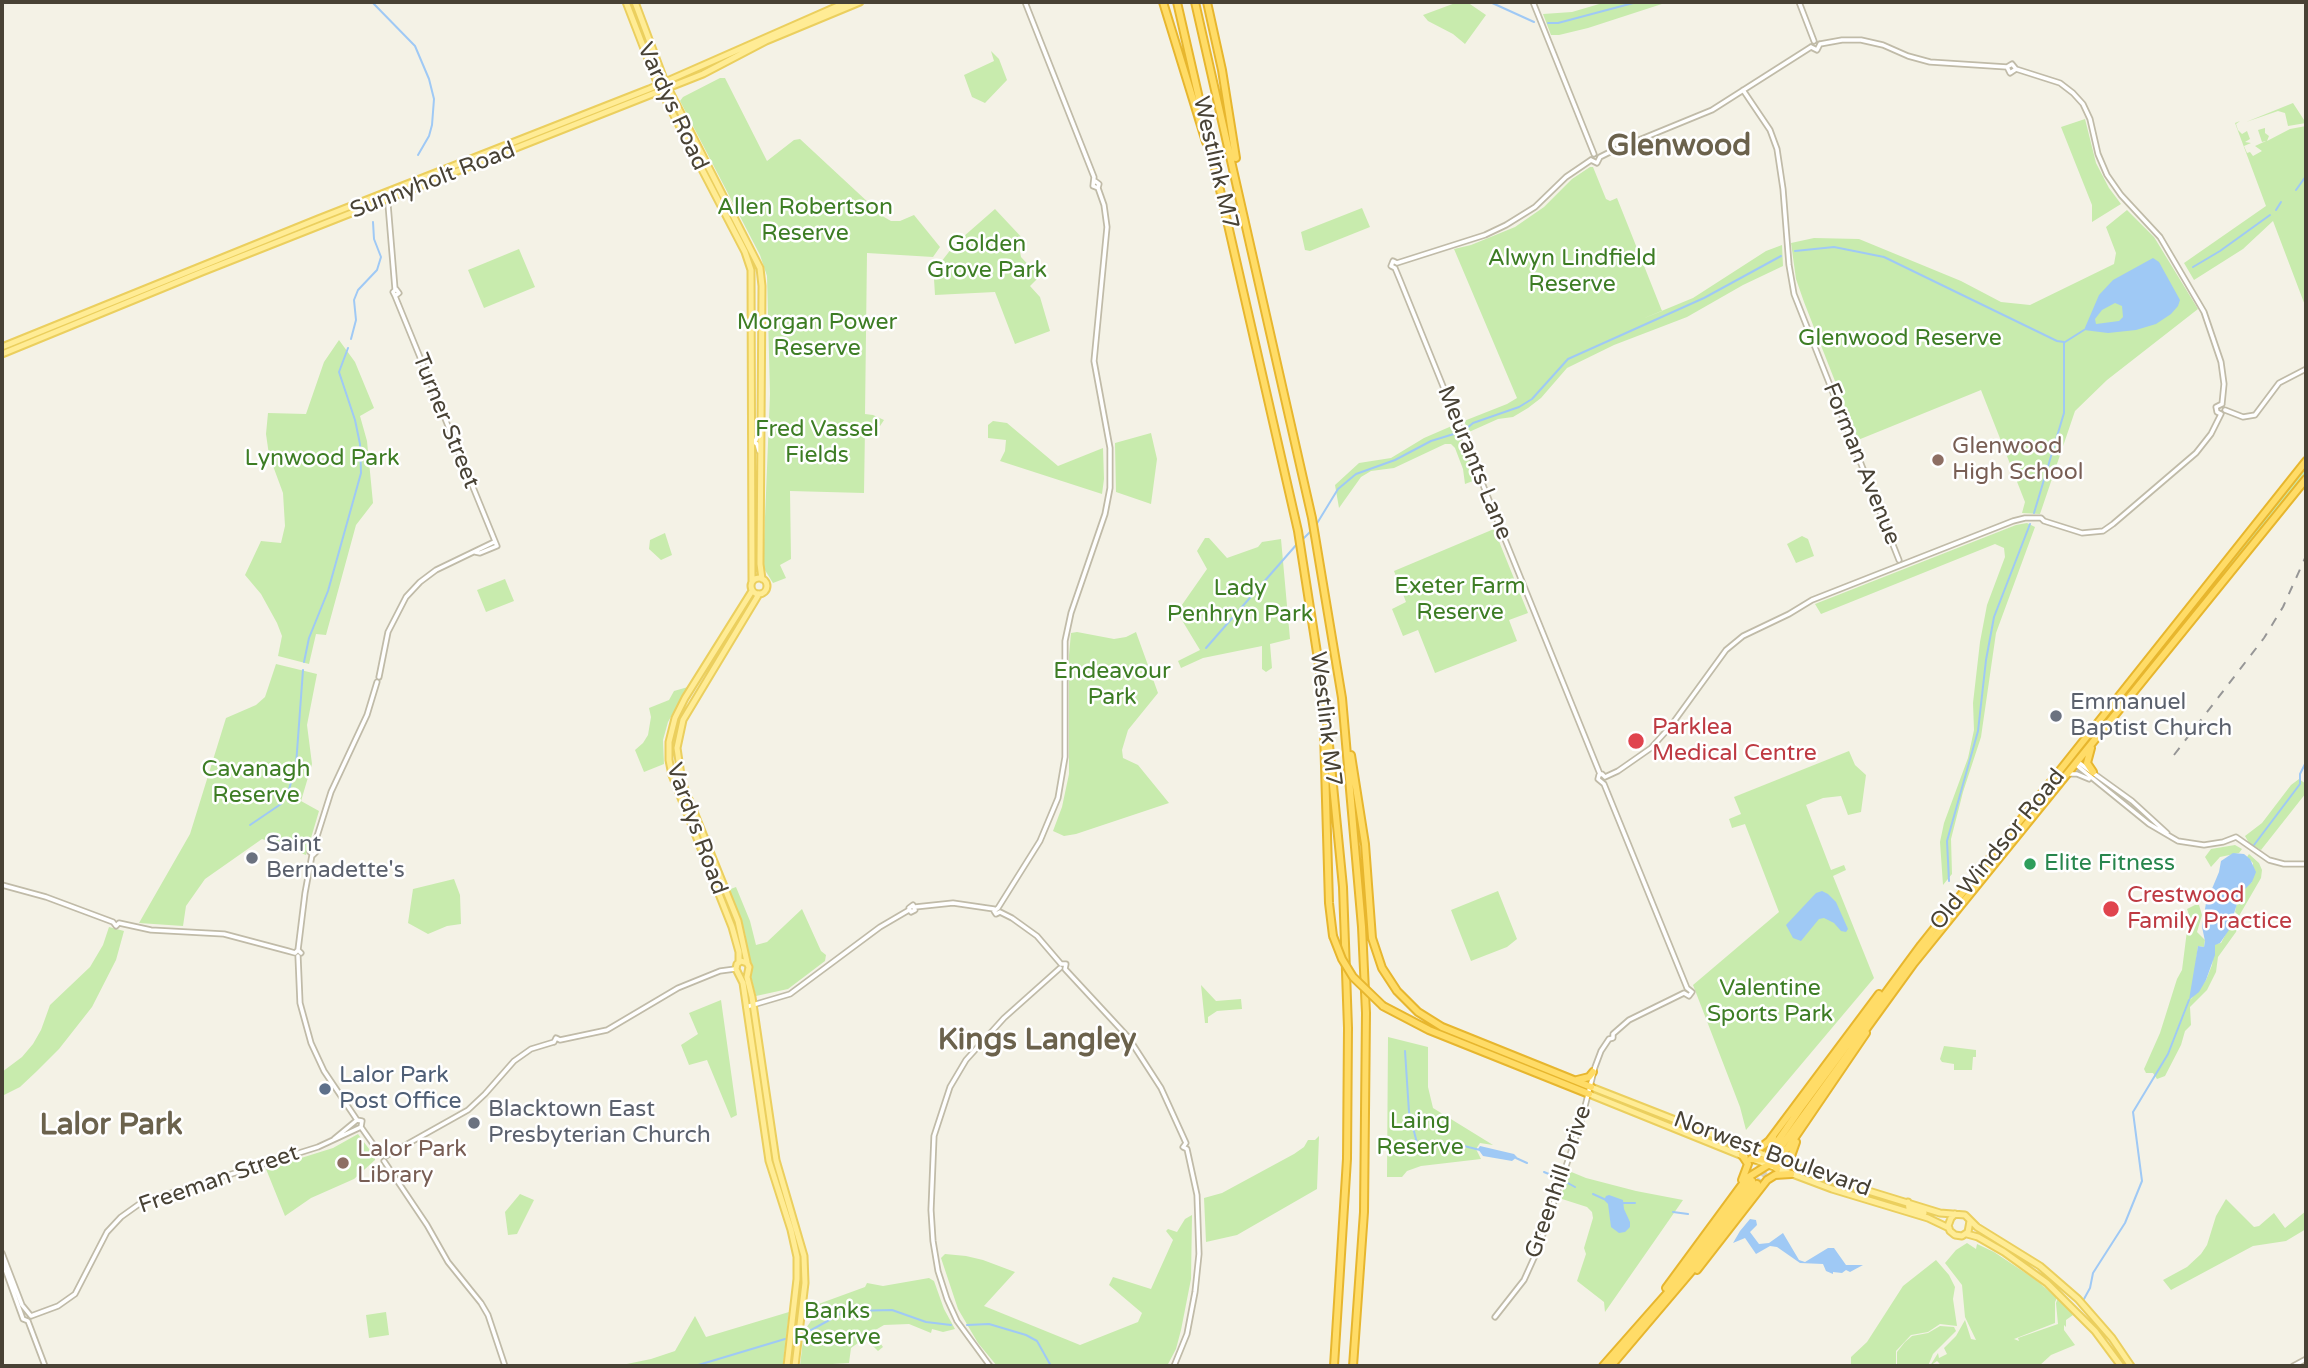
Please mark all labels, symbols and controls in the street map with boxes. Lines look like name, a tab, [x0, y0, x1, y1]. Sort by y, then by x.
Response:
street label: Vardys Road	[630, 39, 714, 175]
street label: Westlink M7	[1186, 94, 1244, 232]
district label: Glenwood	[1607, 129, 1751, 165]
street label: Sunnyholt Road	[347, 137, 519, 225]
park label: Allen Robertson Reserve	[717, 194, 893, 248]
park label: Golden Grove Park	[927, 231, 1047, 285]
park label: Alwyn Lindfield Reserve	[1488, 245, 1656, 299]
park label: Morgan Power Reserve	[737, 309, 897, 363]
park label: Glenwood Reserve	[1798, 325, 2002, 353]
street label: Turner Street	[405, 350, 485, 492]
street label: Forman Avenue	[1816, 379, 1906, 549]
street label: Meurants Lane	[1431, 382, 1517, 544]
park label: Fred Vassel Fields	[755, 416, 879, 470]
place label: Glenwood High School	[1952, 433, 2083, 487]
park label: Lynwood Park	[244, 445, 400, 473]
marker: Glenwood High School	[1930, 452, 1946, 468]
park label: Exeter Farm Reserve	[1394, 573, 1526, 627]
park label: Lady Penhryn Park	[1167, 575, 1313, 629]
street label: Westlink M7	[1303, 650, 1347, 788]
park label: Endeavour Park	[1053, 658, 1171, 712]
place label: Emmanuel Baptist Church	[2070, 689, 2232, 743]
marker: Emmanuel Baptist Church	[2048, 708, 2064, 724]
place label: Parklea Medical Centre	[1652, 714, 1817, 768]
marker: Parklea Medical Centre	[1626, 731, 1646, 751]
park label: Cavanagh Reserve	[201, 756, 311, 810]
street label: Vardys Road	[659, 760, 733, 898]
street label: Old Windsor Road	[1924, 764, 2072, 936]
place label: Saint Bernadette's	[266, 831, 405, 885]
marker: Saint Bernadette's	[244, 850, 260, 866]
place label: Elite Fitness	[2044, 850, 2175, 878]
marker: Elite Fitness	[2022, 856, 2038, 872]
place label: Crestwood Family Practice	[2127, 882, 2292, 936]
marker: Crestwood Family Practice	[2101, 899, 2121, 919]
park label: Valentine Sports Park	[1707, 975, 1833, 1029]
district label: Kings Langley	[938, 1023, 1136, 1059]
place label: Lalor Park Post Office	[339, 1062, 461, 1116]
marker: Lalor Park Post Office	[317, 1081, 333, 1097]
place label: Blacktown East Presbyterian Church	[488, 1096, 711, 1150]
street label: Greenhill Drive	[1520, 1102, 1598, 1262]
street label: Norwest Boulevard	[1669, 1106, 1875, 1204]
district label: Lalor Park	[39, 1108, 183, 1144]
park label: Laing Reserve	[1376, 1108, 1464, 1162]
marker: Blacktown East Presbyterian Church	[466, 1115, 482, 1131]
place label: Lalor Park Library	[357, 1136, 467, 1190]
street label: Freeman Street	[135, 1140, 303, 1220]
marker: Lalor Park Library	[335, 1155, 351, 1171]
park label: Banks Reserve	[793, 1298, 881, 1352]

